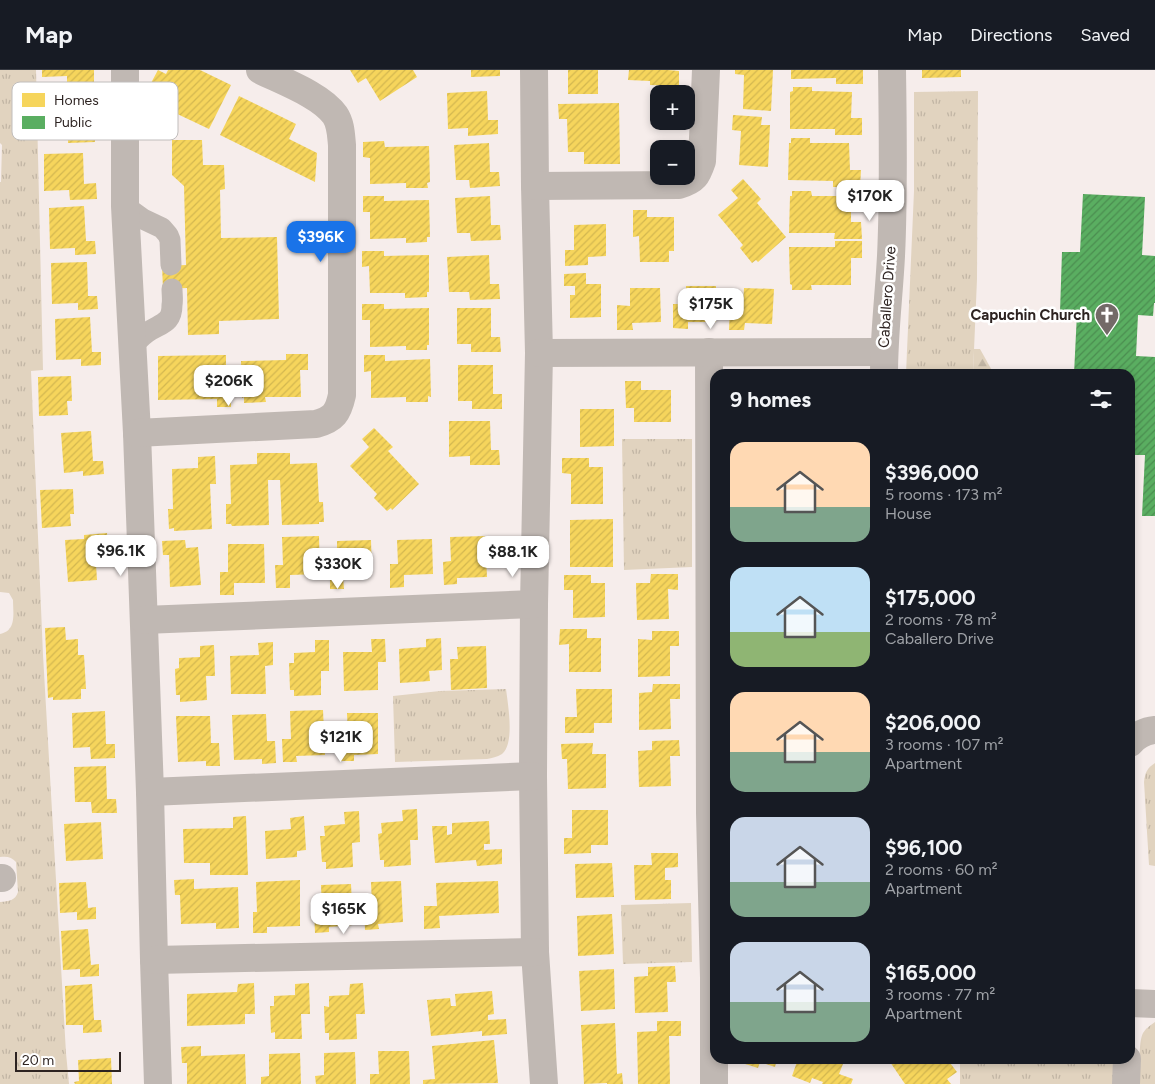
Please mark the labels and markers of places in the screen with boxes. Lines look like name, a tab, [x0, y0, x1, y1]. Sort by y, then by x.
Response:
pin: $170K	[835, 180, 905, 222]
pin: $396K	[286, 220, 356, 263]
pin: $175K	[676, 288, 746, 330]
church icon: Capuchin Church	[1094, 302, 1120, 336]
place label: Capuchin Church	[970, 306, 1090, 324]
pin: $206K	[194, 364, 264, 407]
pin: $96.1K	[80, 534, 162, 577]
pin: $88.1K	[472, 536, 554, 578]
pin: $330K	[303, 548, 373, 590]
pin: $121K	[306, 720, 376, 763]
pin: $165K	[309, 892, 379, 935]

